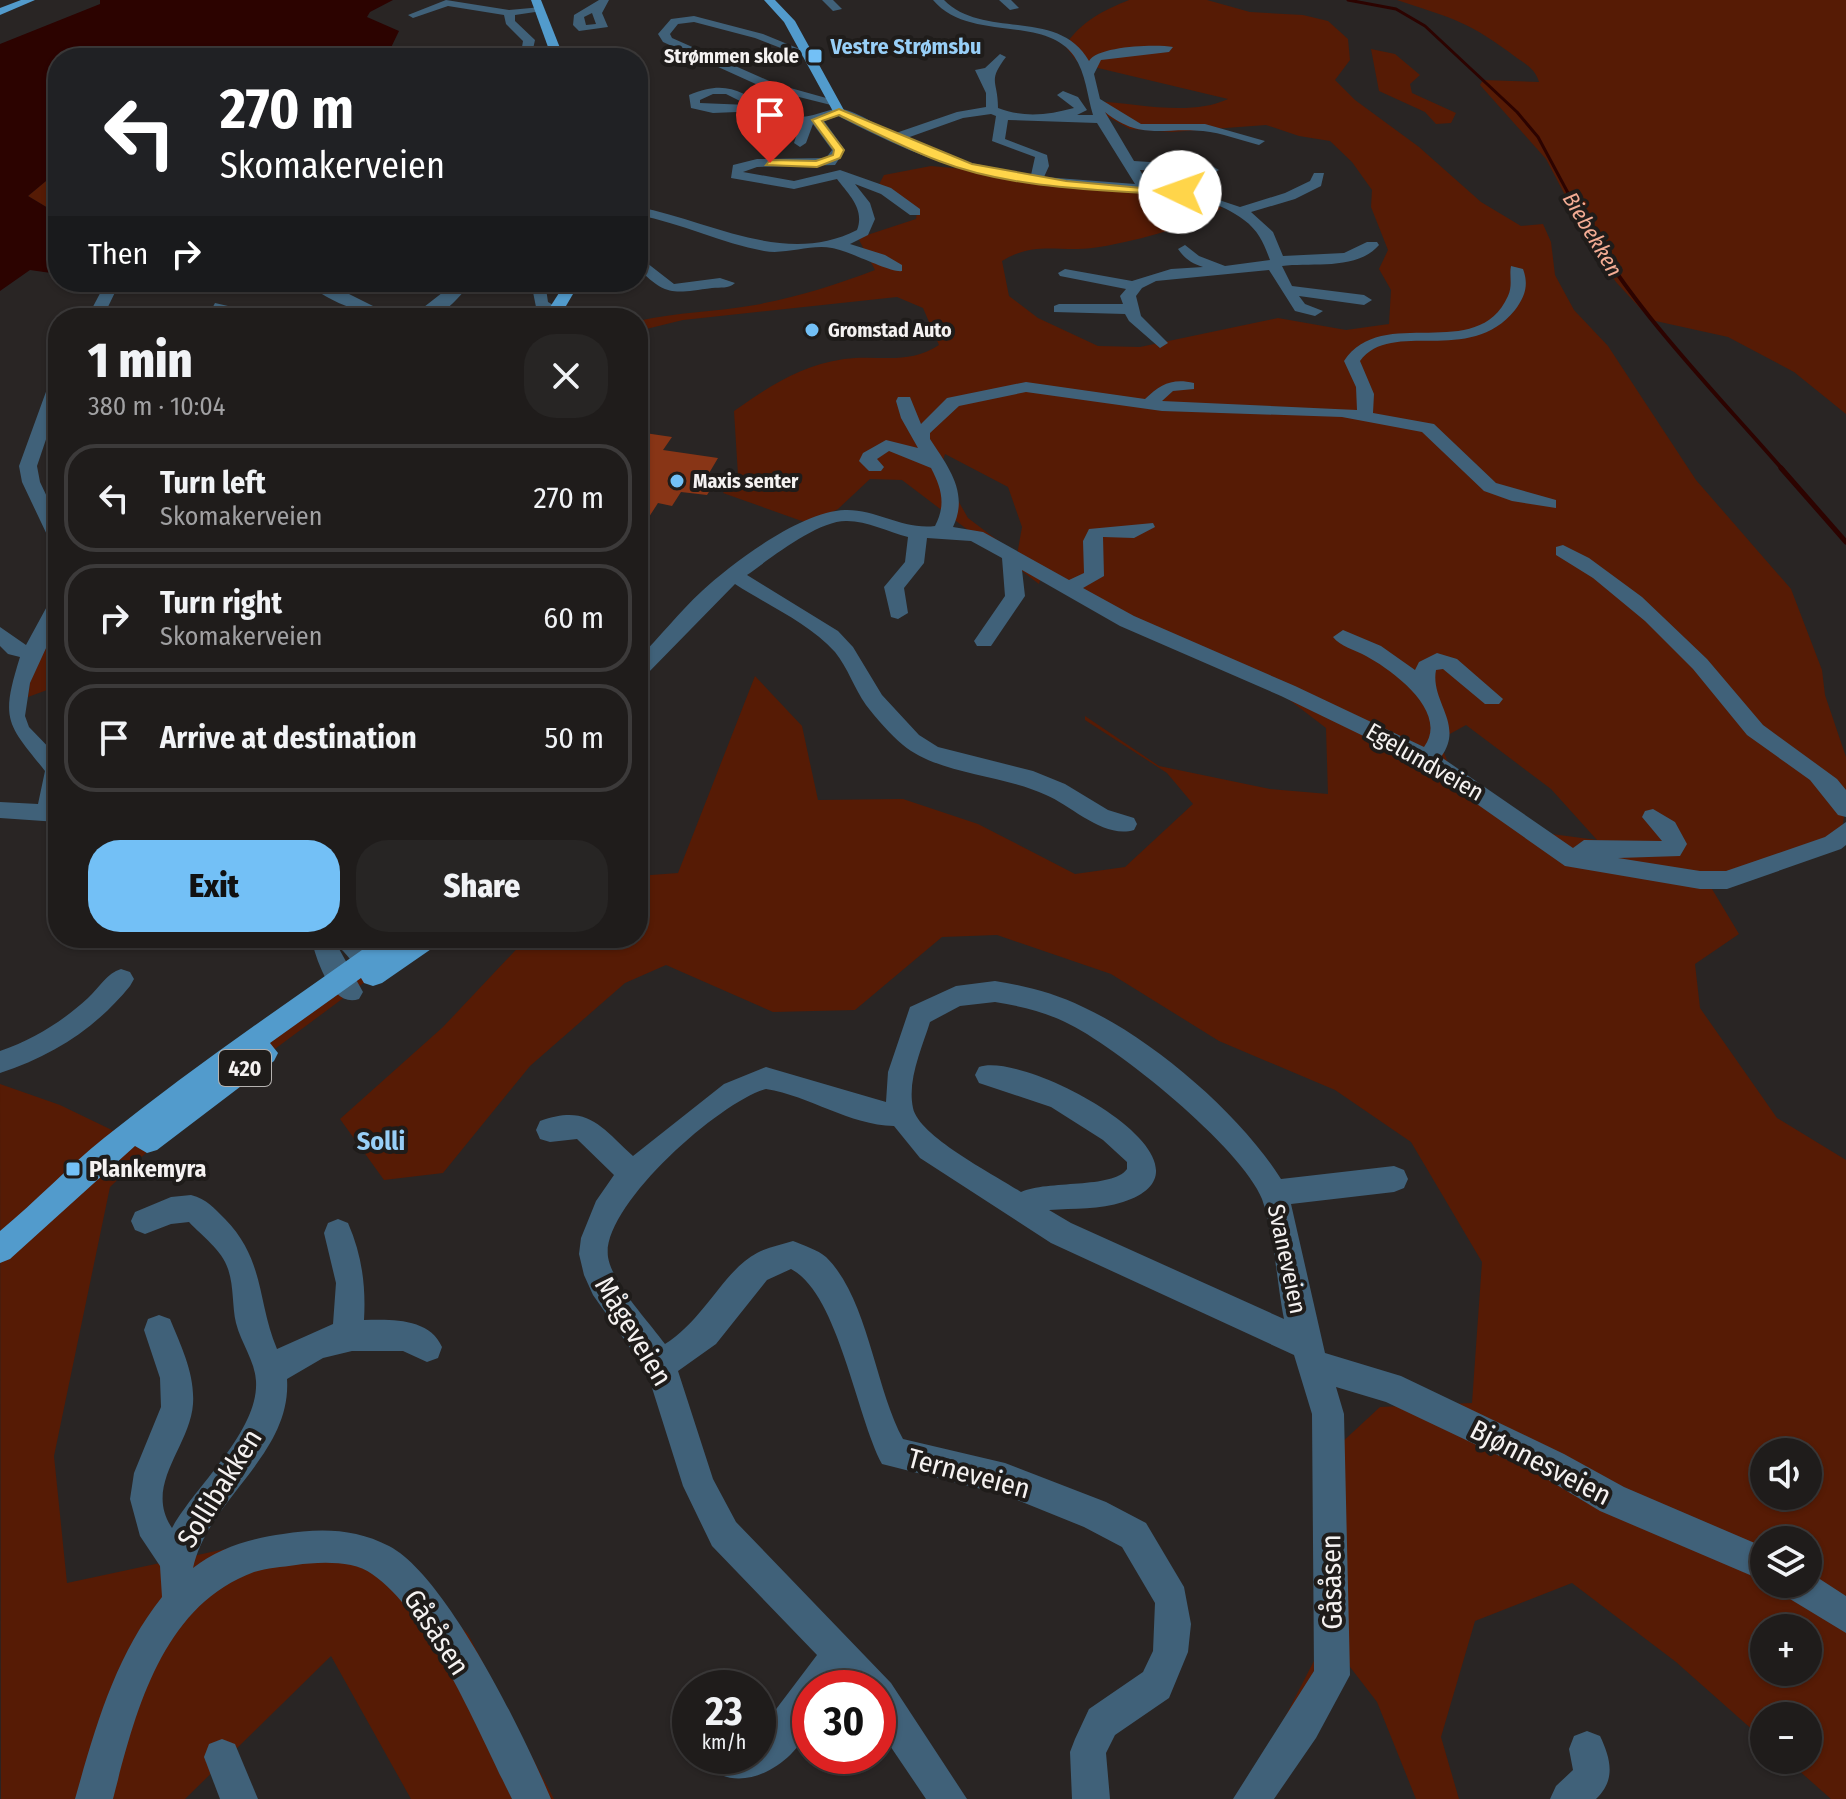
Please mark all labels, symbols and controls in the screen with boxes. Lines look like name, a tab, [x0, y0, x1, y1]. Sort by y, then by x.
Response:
district label: Vestre Strømsbu	[830, 33, 981, 60]
place label: Strømmen skole	[664, 44, 799, 68]
marker: Strømmen skole	[806, 47, 824, 65]
text: 270 m	[220, 76, 354, 143]
icon: left	[88, 80, 192, 184]
pin	[736, 81, 804, 163]
icon: arrive	[748, 93, 792, 137]
text: Skomakerveien	[220, 144, 445, 188]
position arrow	[1138, 150, 1222, 234]
water label: Biebekken	[1557, 187, 1628, 281]
icon: right	[164, 232, 208, 276]
text: Then	[88, 236, 148, 272]
place label: Gromstad Auto	[828, 318, 952, 342]
marker: Gromstad Auto	[803, 321, 821, 339]
text: 1 min	[88, 332, 192, 390]
button: close	[524, 334, 608, 418]
text: 380 m · 10:04	[88, 391, 225, 422]
text: Turn left	[160, 465, 266, 501]
place label: Maxis senter	[693, 469, 799, 493]
marker: Maxis senter	[668, 472, 686, 490]
icon: left	[92, 476, 136, 520]
text: 270 m	[533, 480, 604, 516]
text: Skomakerveien	[160, 501, 322, 532]
text: Turn right	[160, 585, 282, 621]
icon: right	[92, 596, 136, 640]
text: 60 m	[543, 600, 604, 636]
text: Skomakerveien	[160, 621, 322, 652]
icon: arrive	[92, 716, 136, 760]
street label: Egelundveien	[1361, 717, 1489, 807]
text: Arrive at destination	[160, 720, 417, 756]
text: 50 m	[544, 720, 604, 756]
button: Exit	[88, 840, 340, 932]
button: Share	[356, 840, 608, 932]
road number: 420	[219, 1050, 271, 1086]
district label: Solli	[357, 1126, 405, 1157]
place label: Plankemyra	[89, 1155, 207, 1183]
marker: Plankemyra	[64, 1160, 82, 1178]
street label: Svaneveien	[1262, 1202, 1312, 1316]
street label: Mågeveien	[588, 1271, 679, 1392]
street label: Bjønnesveien	[1465, 1413, 1617, 1512]
street label: Sollibakken	[170, 1423, 269, 1554]
map controls	[1750, 1438, 1822, 1774]
button: sound	[1750, 1438, 1822, 1510]
street label: Terneveien	[904, 1441, 1034, 1506]
button: layers	[1750, 1526, 1822, 1598]
street label: Gåsåsen	[1314, 1534, 1349, 1630]
street label: Gåsåsen	[397, 1583, 476, 1681]
button: +	[1750, 1614, 1822, 1686]
speed limit sign: 30	[792, 1670, 896, 1774]
text: 23	[705, 1688, 743, 1736]
button: −	[1750, 1702, 1822, 1774]
text: km/h	[702, 1730, 746, 1754]

